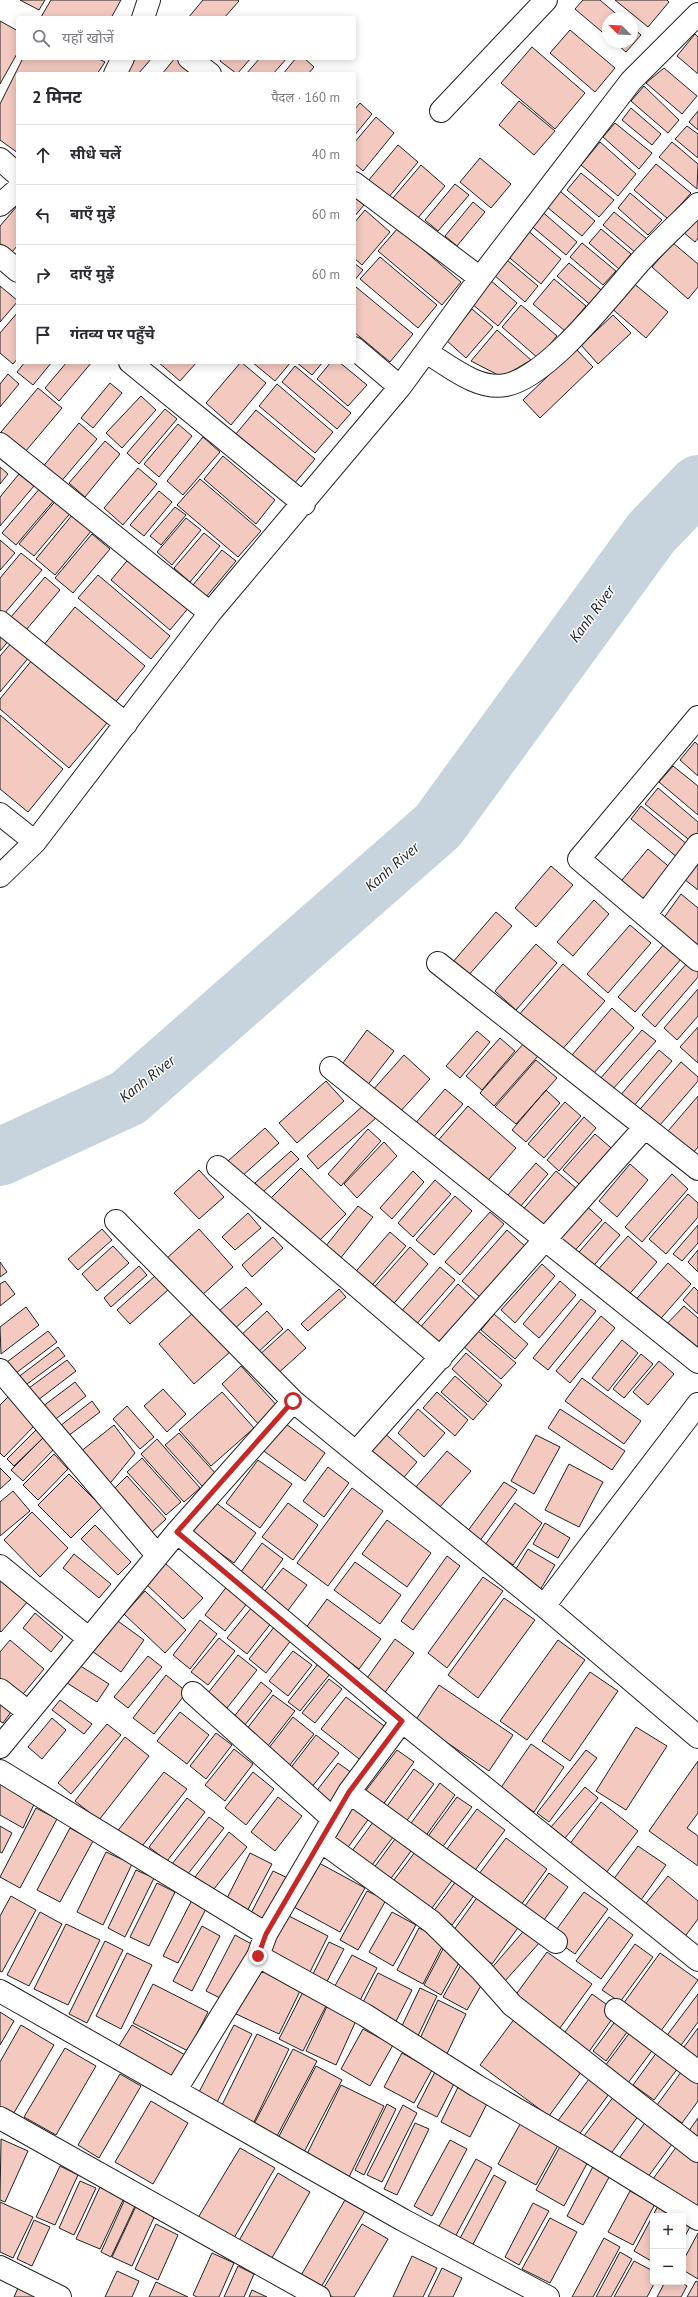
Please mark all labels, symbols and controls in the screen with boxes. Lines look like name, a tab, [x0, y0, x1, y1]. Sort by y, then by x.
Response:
north arrow	[602, 12, 638, 48]
search box	[16, 16, 356, 60]
icon: search	[30, 27, 52, 49]
text: यहाँ खोजें	[62, 28, 114, 47]
text: 2 मिनट	[32, 86, 82, 108]
text: पैदल · 160 m	[271, 89, 340, 106]
icon: ahead	[32, 144, 54, 166]
text: सीधे चलें	[70, 144, 121, 163]
text: 40 m	[312, 146, 340, 163]
icon: left	[32, 204, 54, 226]
text: बाएँ मुड़ें	[70, 204, 115, 223]
text: 60 m	[312, 206, 340, 223]
icon: right	[32, 264, 54, 286]
text: दाएँ मुड़ें	[70, 264, 114, 283]
text: 60 m	[312, 266, 340, 283]
icon: arrive	[32, 324, 54, 346]
text: गंतव्य पर पहुँचे	[70, 324, 155, 343]
water label: Kanh River	[565, 581, 619, 646]
water label: Kanh River	[361, 837, 424, 895]
water label: Kanh River	[115, 1050, 179, 1106]
route start	[284, 1392, 302, 1410]
route end	[249, 1947, 267, 1965]
map controls	[650, 2213, 686, 2285]
button: +	[650, 2213, 686, 2249]
button: −	[650, 2249, 686, 2285]

